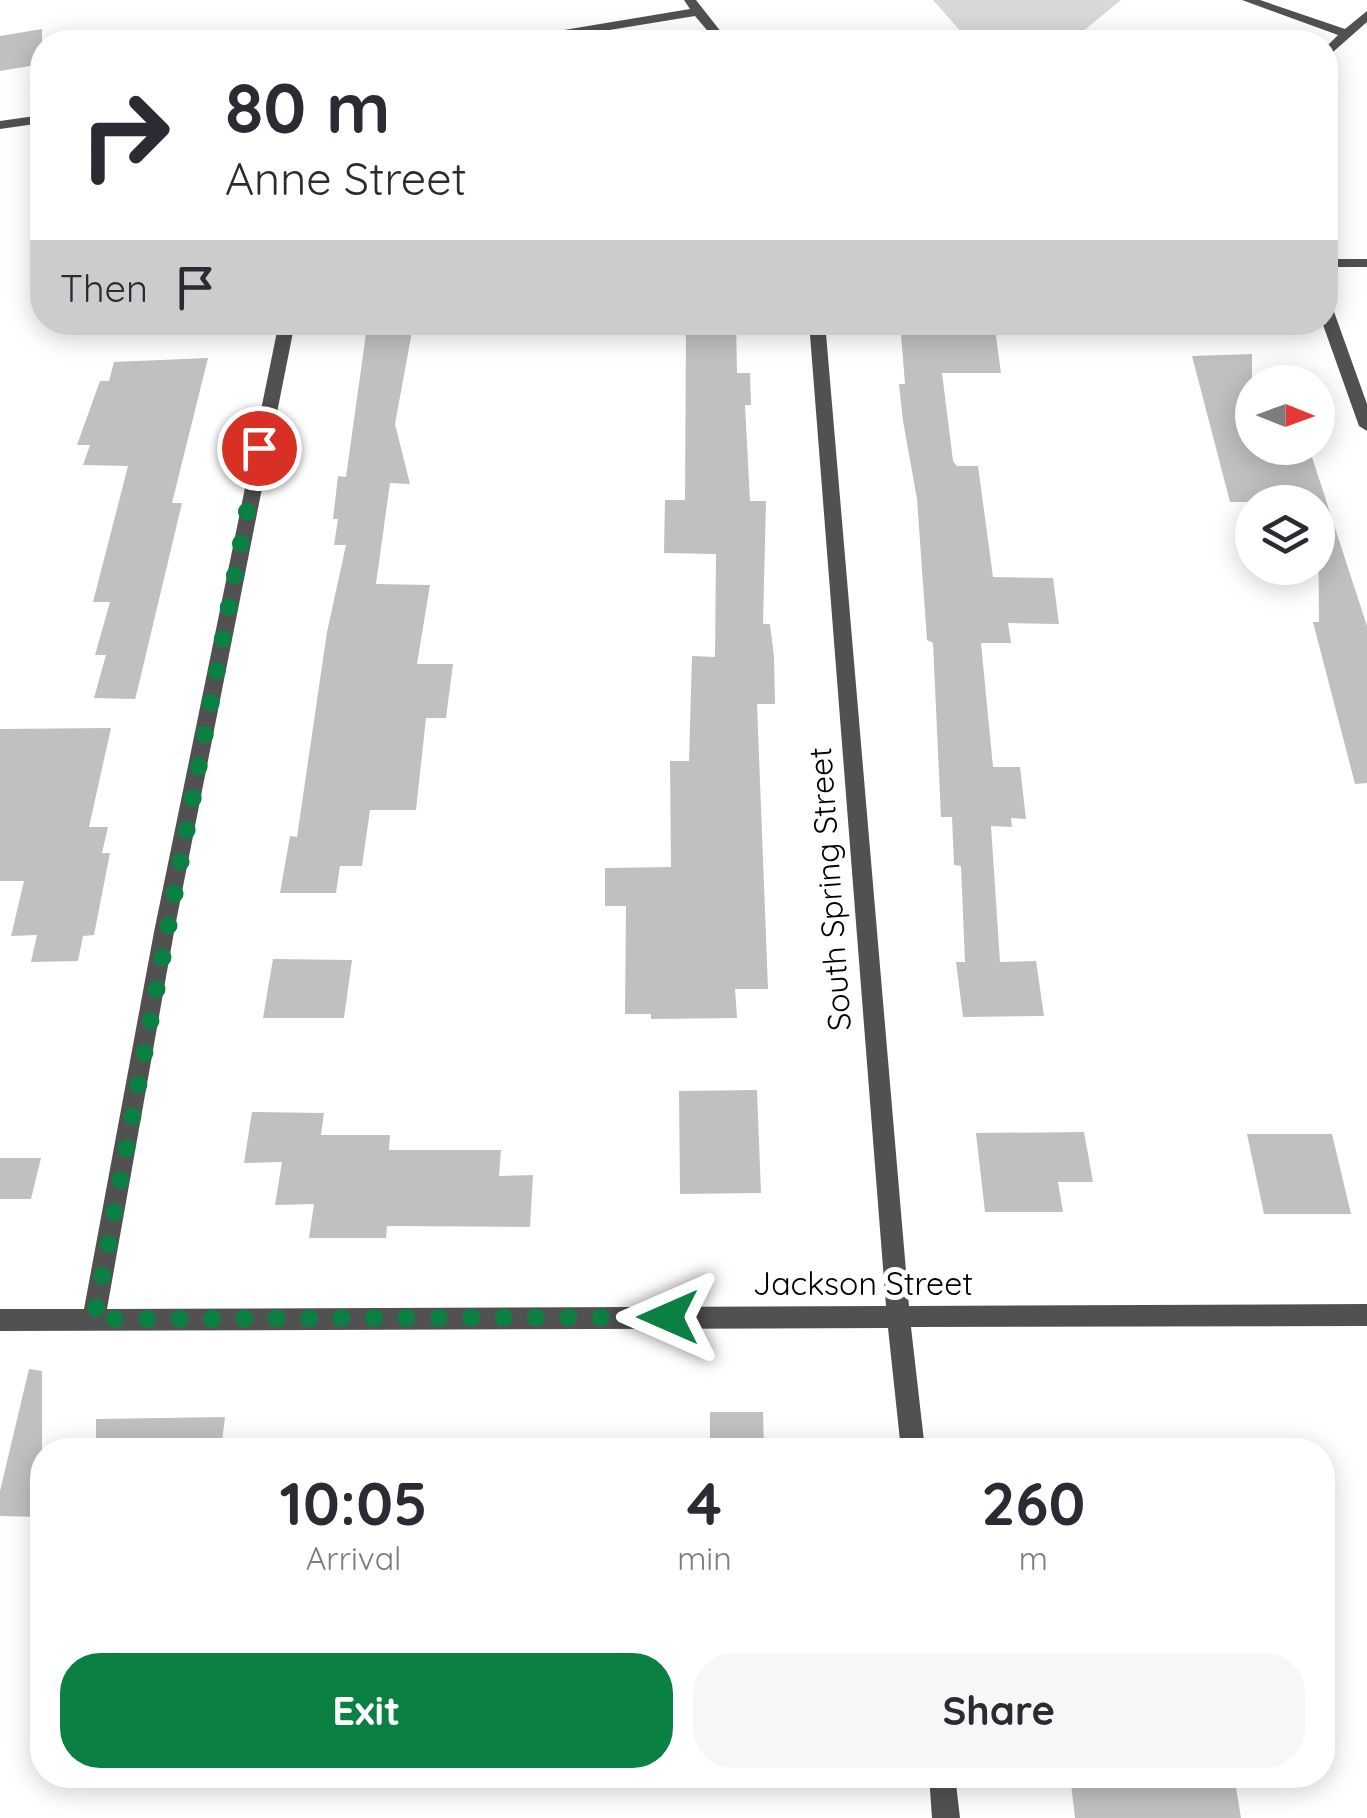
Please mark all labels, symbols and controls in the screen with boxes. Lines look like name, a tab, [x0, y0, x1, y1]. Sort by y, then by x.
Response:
text: 80 m	[225, 63, 390, 151]
icon: right	[60, 70, 190, 200]
text: Anne Street	[225, 150, 467, 206]
icon: arrive	[168, 260, 223, 315]
text: Then	[60, 264, 148, 312]
north arrow	[1235, 365, 1335, 465]
map controls	[1235, 365, 1335, 585]
pin	[217, 406, 302, 491]
icon: arrive	[232, 421, 287, 476]
button: layers	[1235, 485, 1335, 585]
street label: South Spring Street	[799, 746, 859, 1032]
street label: Jackson Street	[753, 1263, 973, 1303]
position arrow	[616, 1265, 720, 1369]
text: 10:05	[280, 1465, 428, 1540]
text: 4	[687, 1465, 722, 1540]
text: 260	[981, 1465, 1085, 1540]
text: Arrival	[306, 1538, 401, 1578]
text: min	[677, 1538, 732, 1578]
text: m	[1019, 1538, 1048, 1578]
button: Exit	[60, 1653, 673, 1768]
button: Share	[693, 1653, 1305, 1768]

